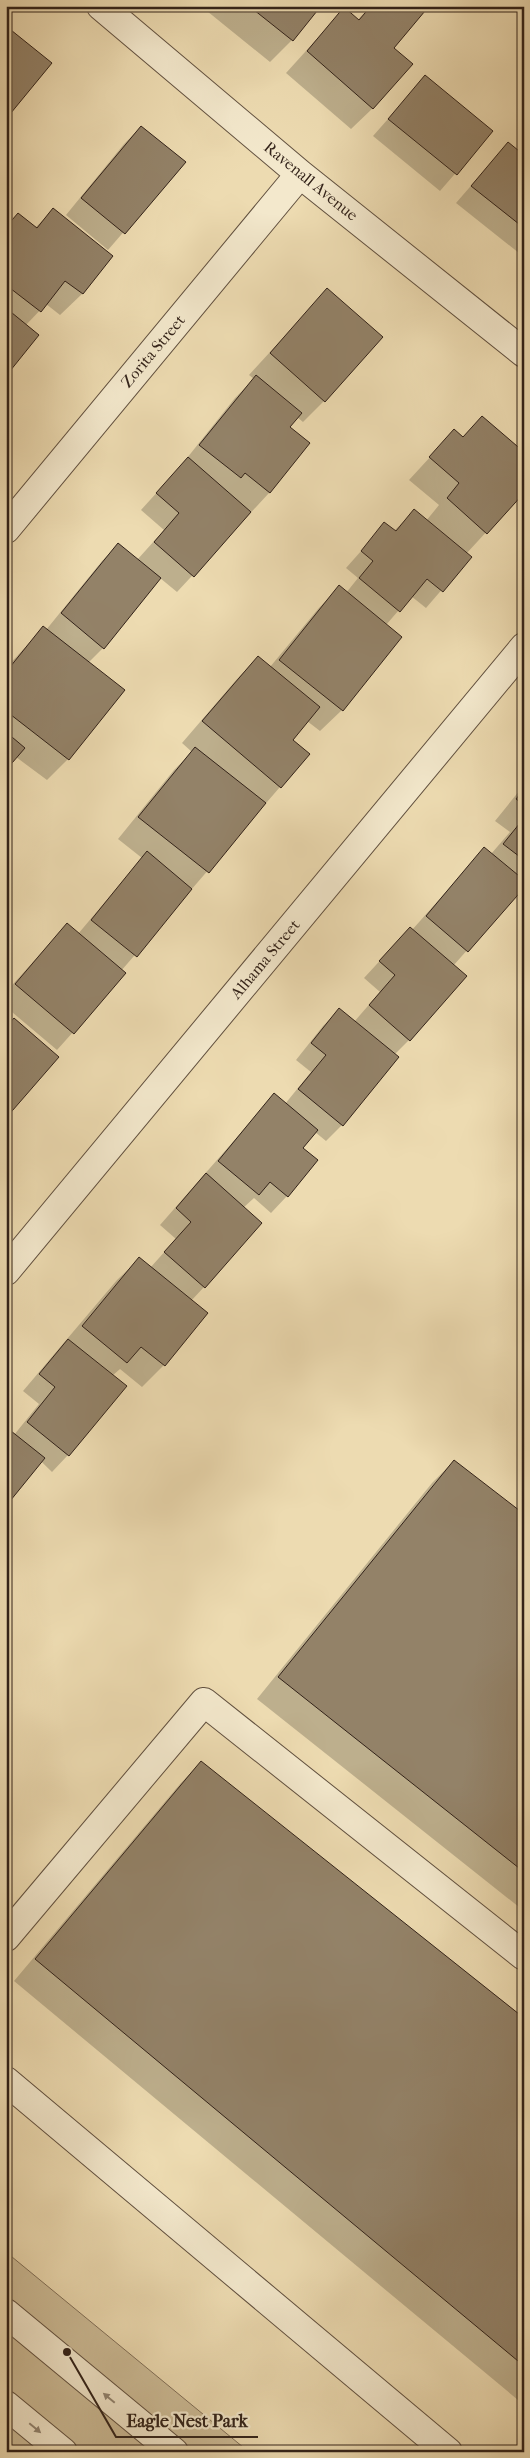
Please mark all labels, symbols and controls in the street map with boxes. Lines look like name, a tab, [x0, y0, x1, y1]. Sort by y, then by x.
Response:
street label: Ravenall Avenue	[260, 137, 362, 225]
street label: Zorita Street	[117, 311, 189, 391]
street label: Alhama Street	[226, 915, 304, 1003]
one-way arrow	[103, 2393, 116, 2404]
callout: Eagle Nest Park	[116, 2404, 258, 2437]
text: Eagle Nest Park	[126, 2411, 248, 2432]
one-way arrow	[28, 2423, 41, 2434]

